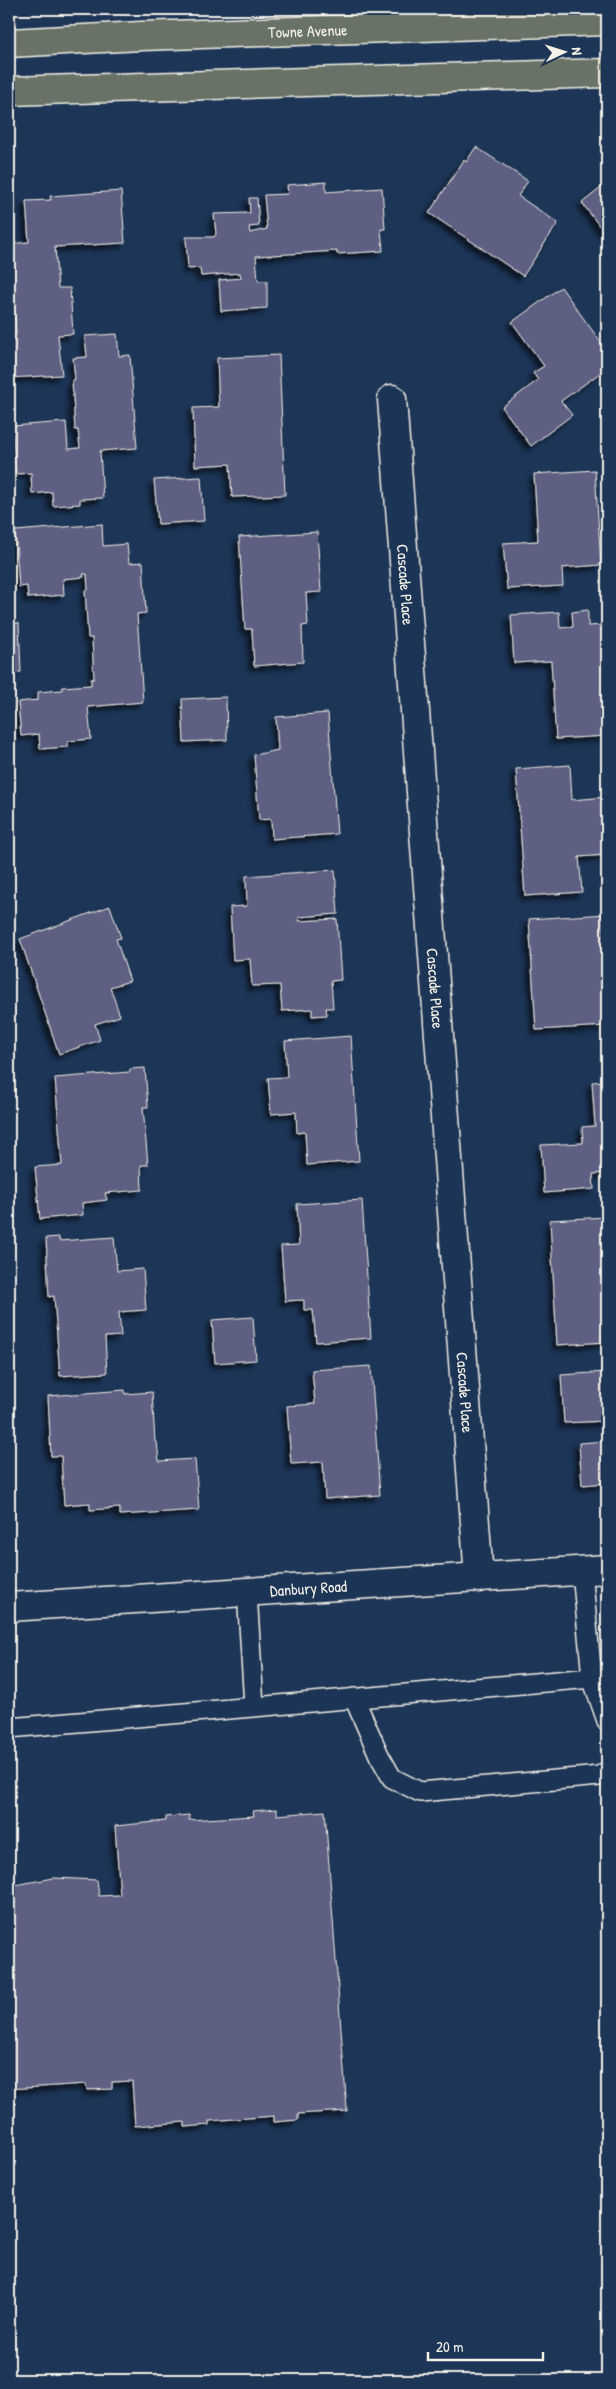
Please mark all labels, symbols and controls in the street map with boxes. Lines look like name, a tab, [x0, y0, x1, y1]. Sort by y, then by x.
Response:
street label: Towne Avenue	[268, 18, 348, 43]
north arrow	[538, 28, 588, 78]
text: N	[568, 47, 587, 56]
street label: Cascade Place	[392, 543, 420, 626]
street label: Cascade Place	[422, 947, 449, 1030]
street label: Cascade Place	[451, 1351, 479, 1434]
street label: Danbury Road	[269, 1575, 348, 1601]
scale bar	[428, 2329, 544, 2361]
text: 20 m	[436, 2336, 463, 2357]

